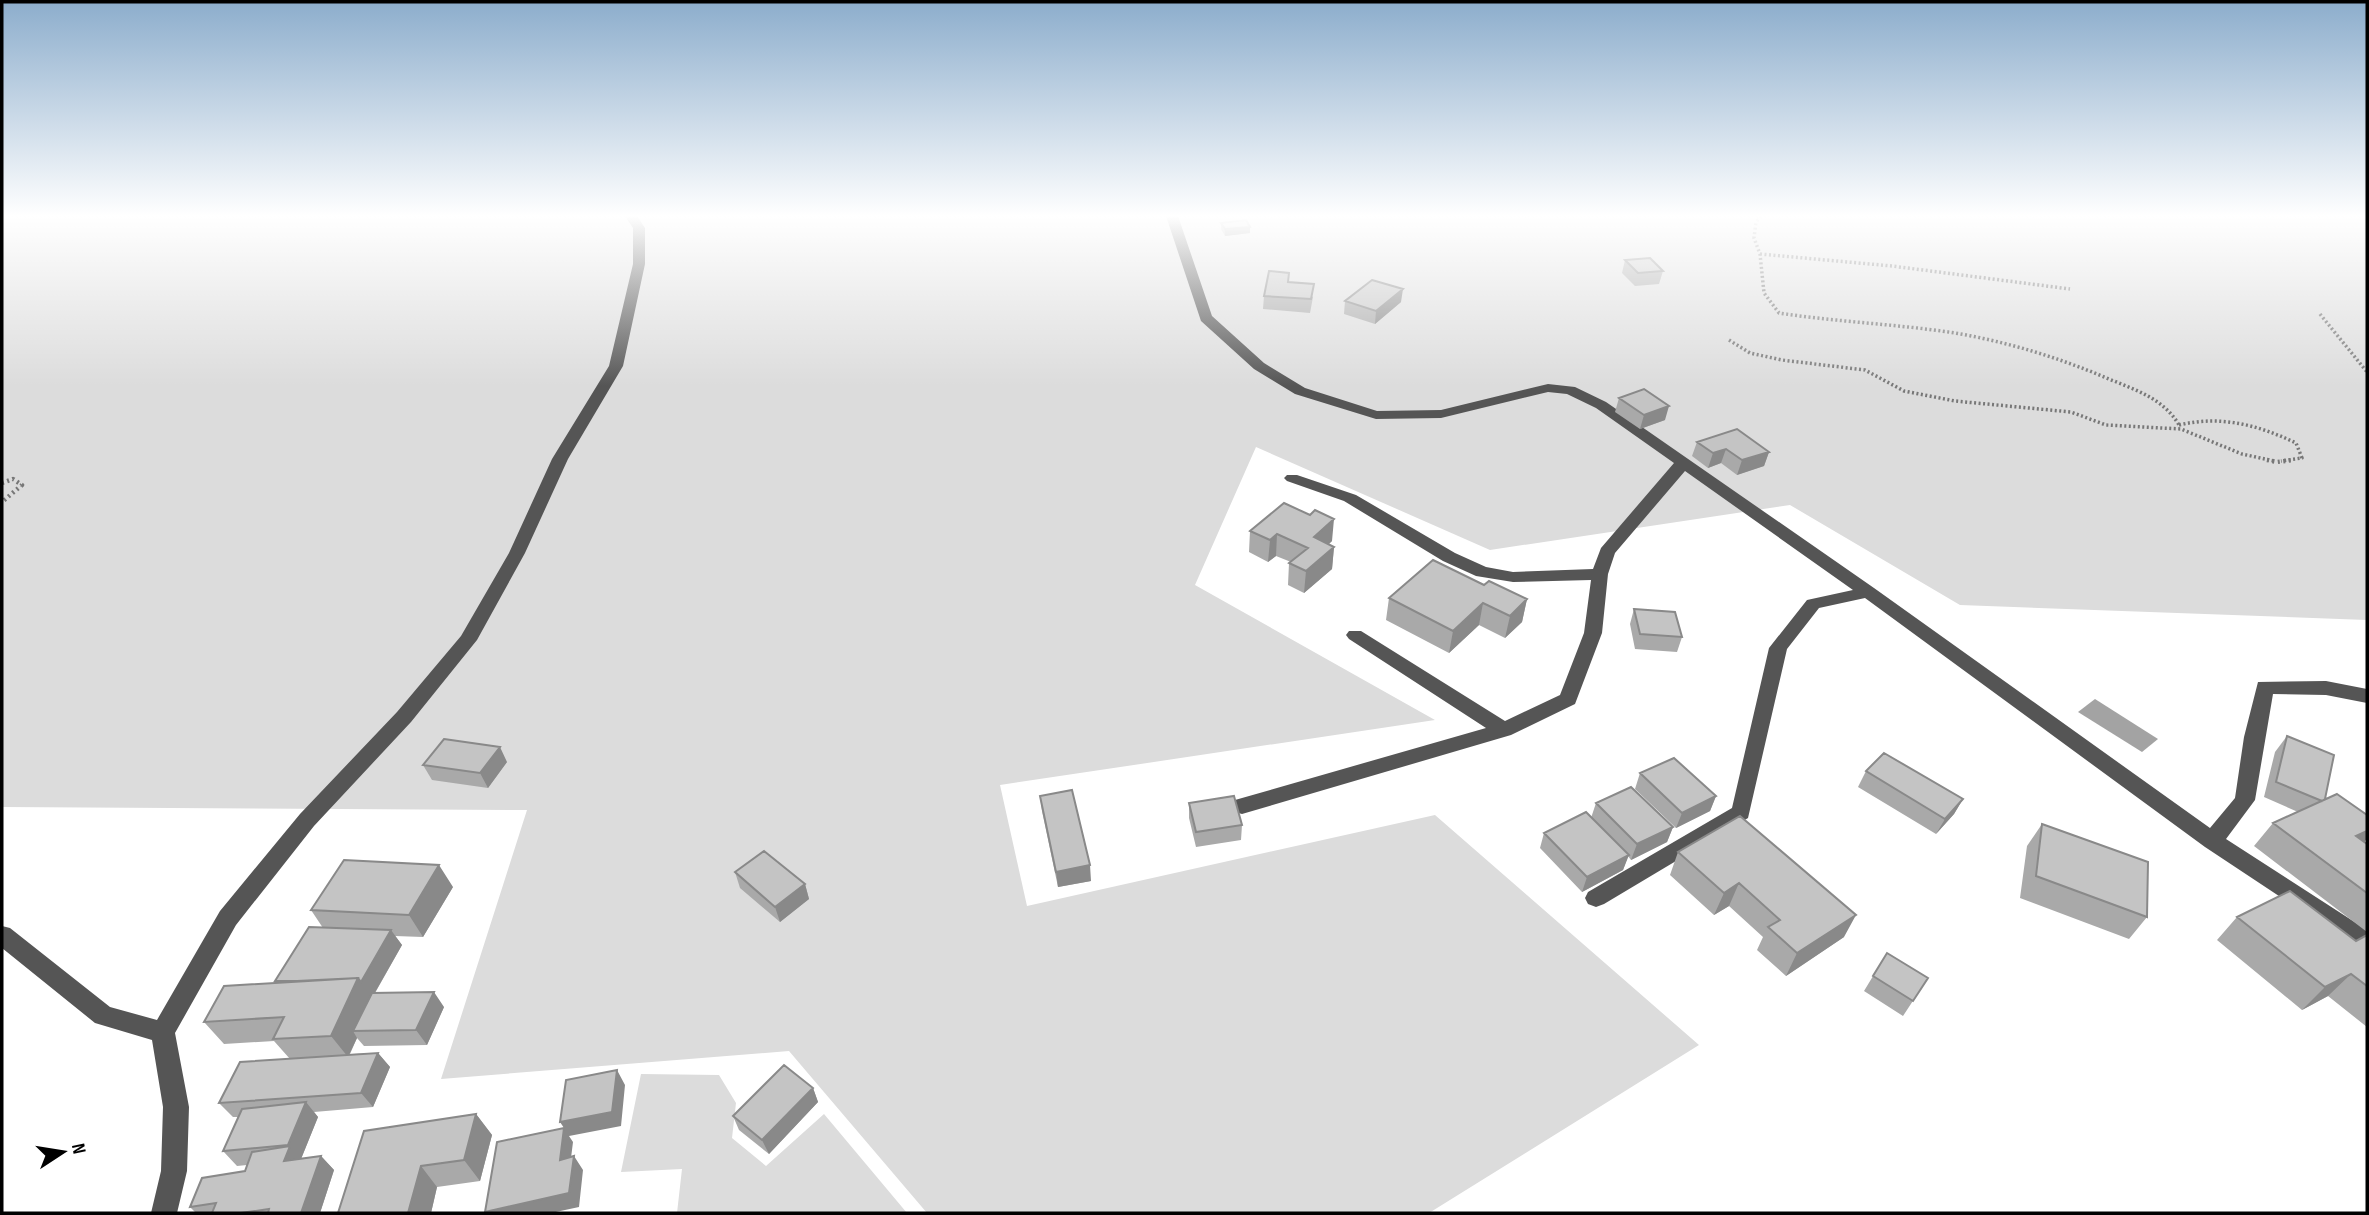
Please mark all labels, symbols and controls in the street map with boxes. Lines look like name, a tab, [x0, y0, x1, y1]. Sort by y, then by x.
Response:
north arrow	[28, 1117, 98, 1187]
text: N	[66, 1141, 90, 1156]

